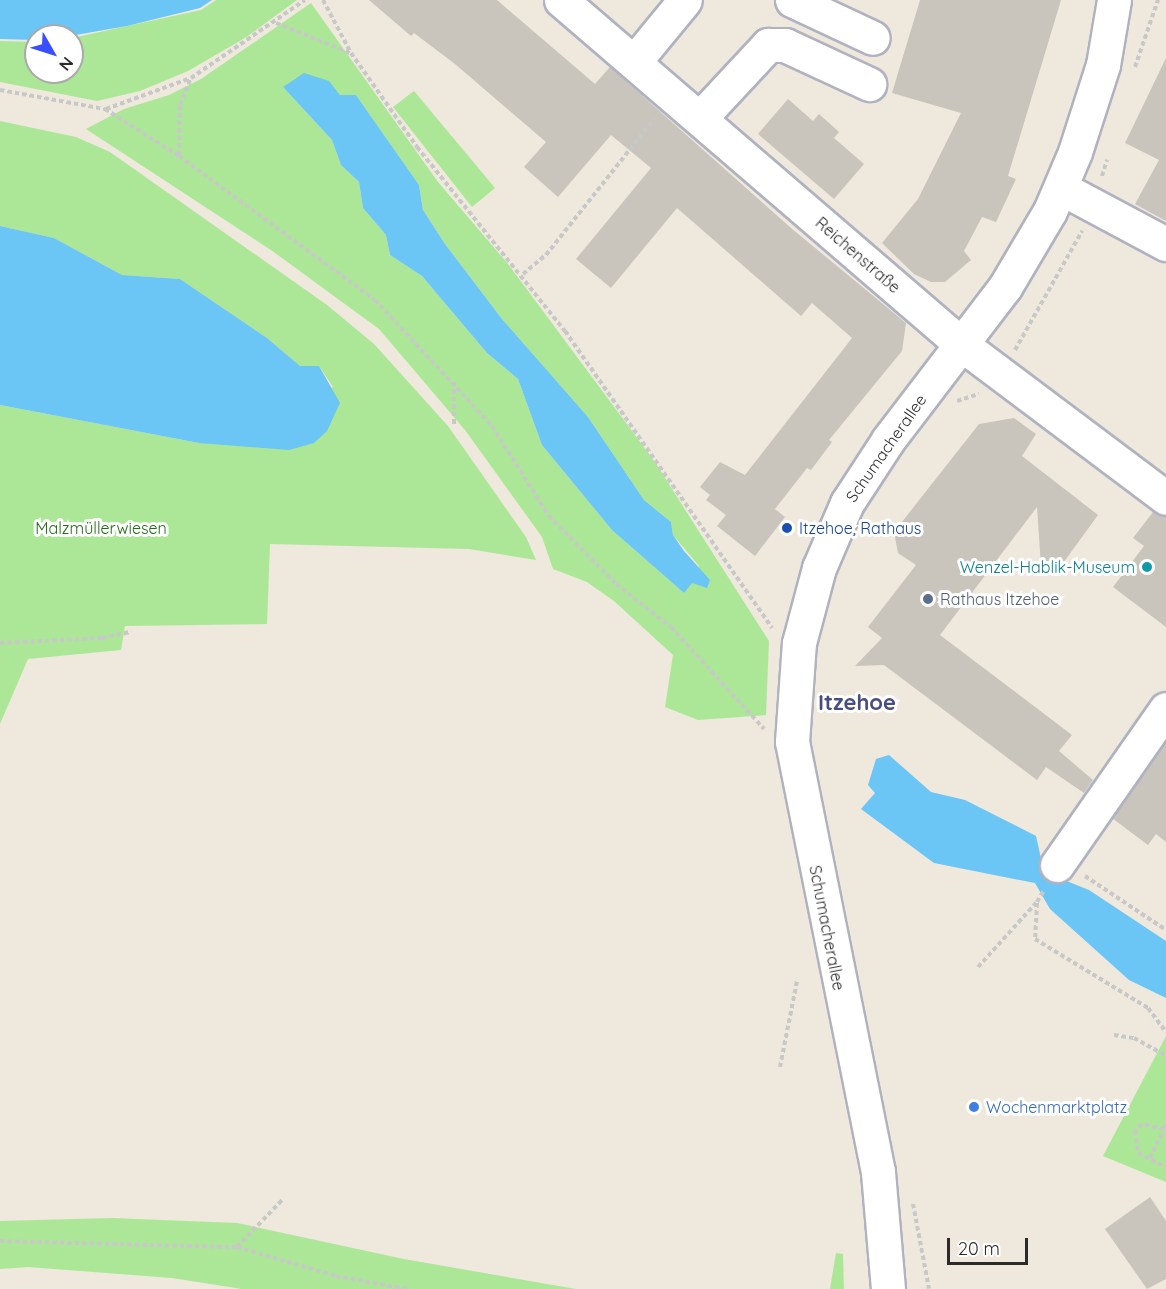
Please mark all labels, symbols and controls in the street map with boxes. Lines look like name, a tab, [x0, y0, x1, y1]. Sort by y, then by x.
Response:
north arrow	[24, 24, 84, 84]
text: N	[55, 53, 78, 75]
street label: Reichenstraße	[812, 213, 904, 297]
street label: Schumacherallee	[842, 390, 930, 506]
park label: Malzmüllerwiesen	[35, 518, 167, 538]
place label: Itzehoe, Rathaus	[799, 518, 921, 538]
marker: Itzehoe, Rathaus	[780, 521, 794, 535]
place label: Wenzel-Hablik-Museum	[960, 557, 1135, 577]
marker: Wenzel-Hablik-Museum	[1140, 560, 1154, 574]
place label: Rathaus Itzehoe	[940, 589, 1059, 609]
marker: Rathaus Itzehoe	[921, 592, 935, 606]
district label: Itzehoe	[818, 690, 896, 716]
street label: Schumacherallee	[805, 864, 849, 992]
place label: Wochenmarktplatz	[986, 1097, 1127, 1117]
marker: Wochenmarktplatz	[967, 1100, 981, 1114]
scale bar	[950, 1226, 1031, 1264]
text: 20 m	[958, 1237, 1000, 1260]

